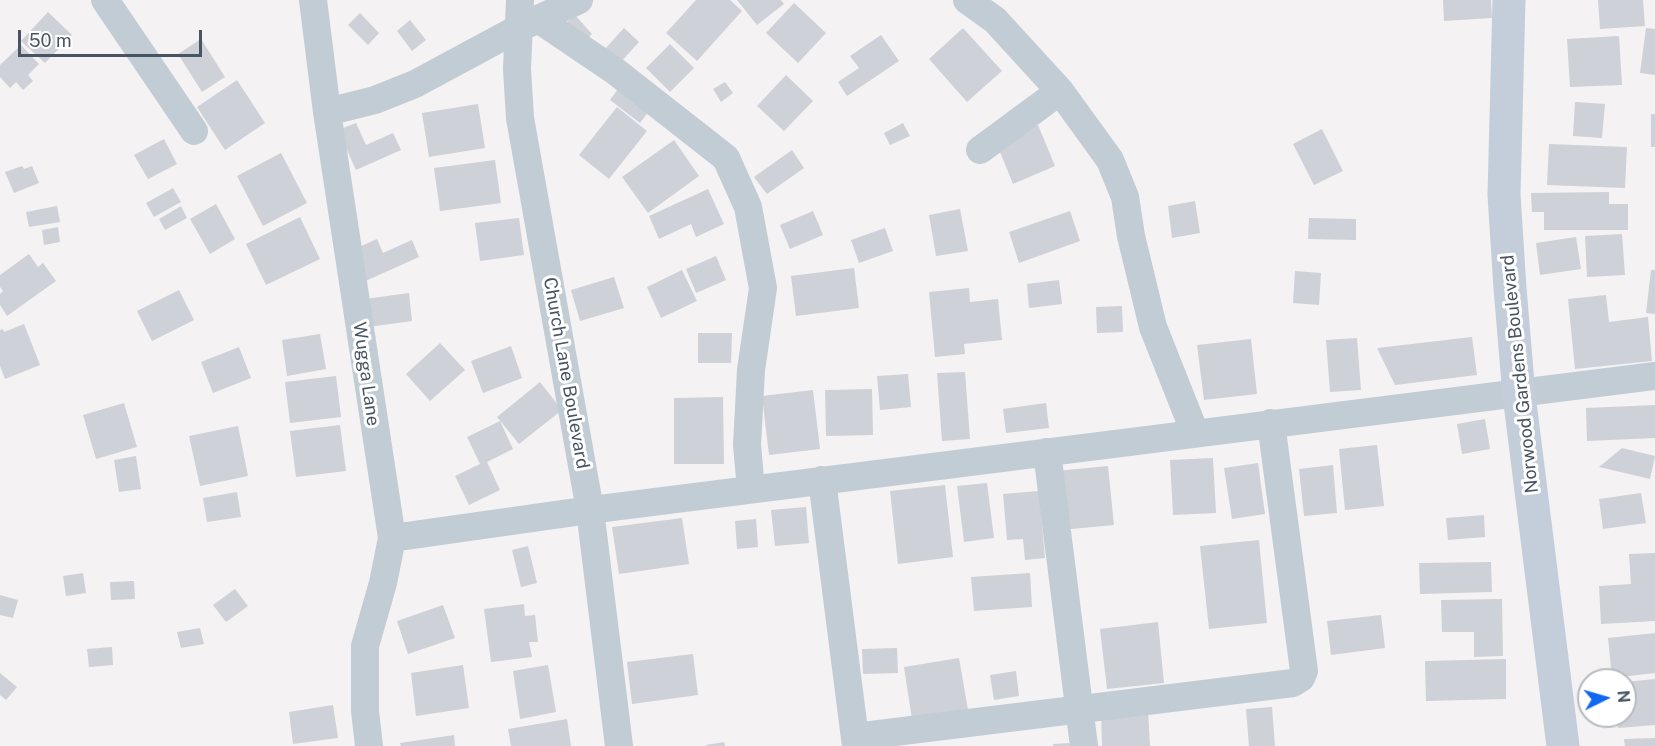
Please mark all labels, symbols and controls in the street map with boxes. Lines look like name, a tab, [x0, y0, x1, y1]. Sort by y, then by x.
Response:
scale bar	[21, 18, 206, 56]
text: 50 m	[29, 30, 72, 51]
street label: Norwood Gardens Boulevard	[1497, 254, 1543, 494]
street label: Church Lane Boulevard	[539, 276, 593, 470]
street label: Wugga Lane	[348, 321, 384, 427]
north arrow	[1577, 668, 1637, 728]
text: N	[1613, 689, 1633, 704]

